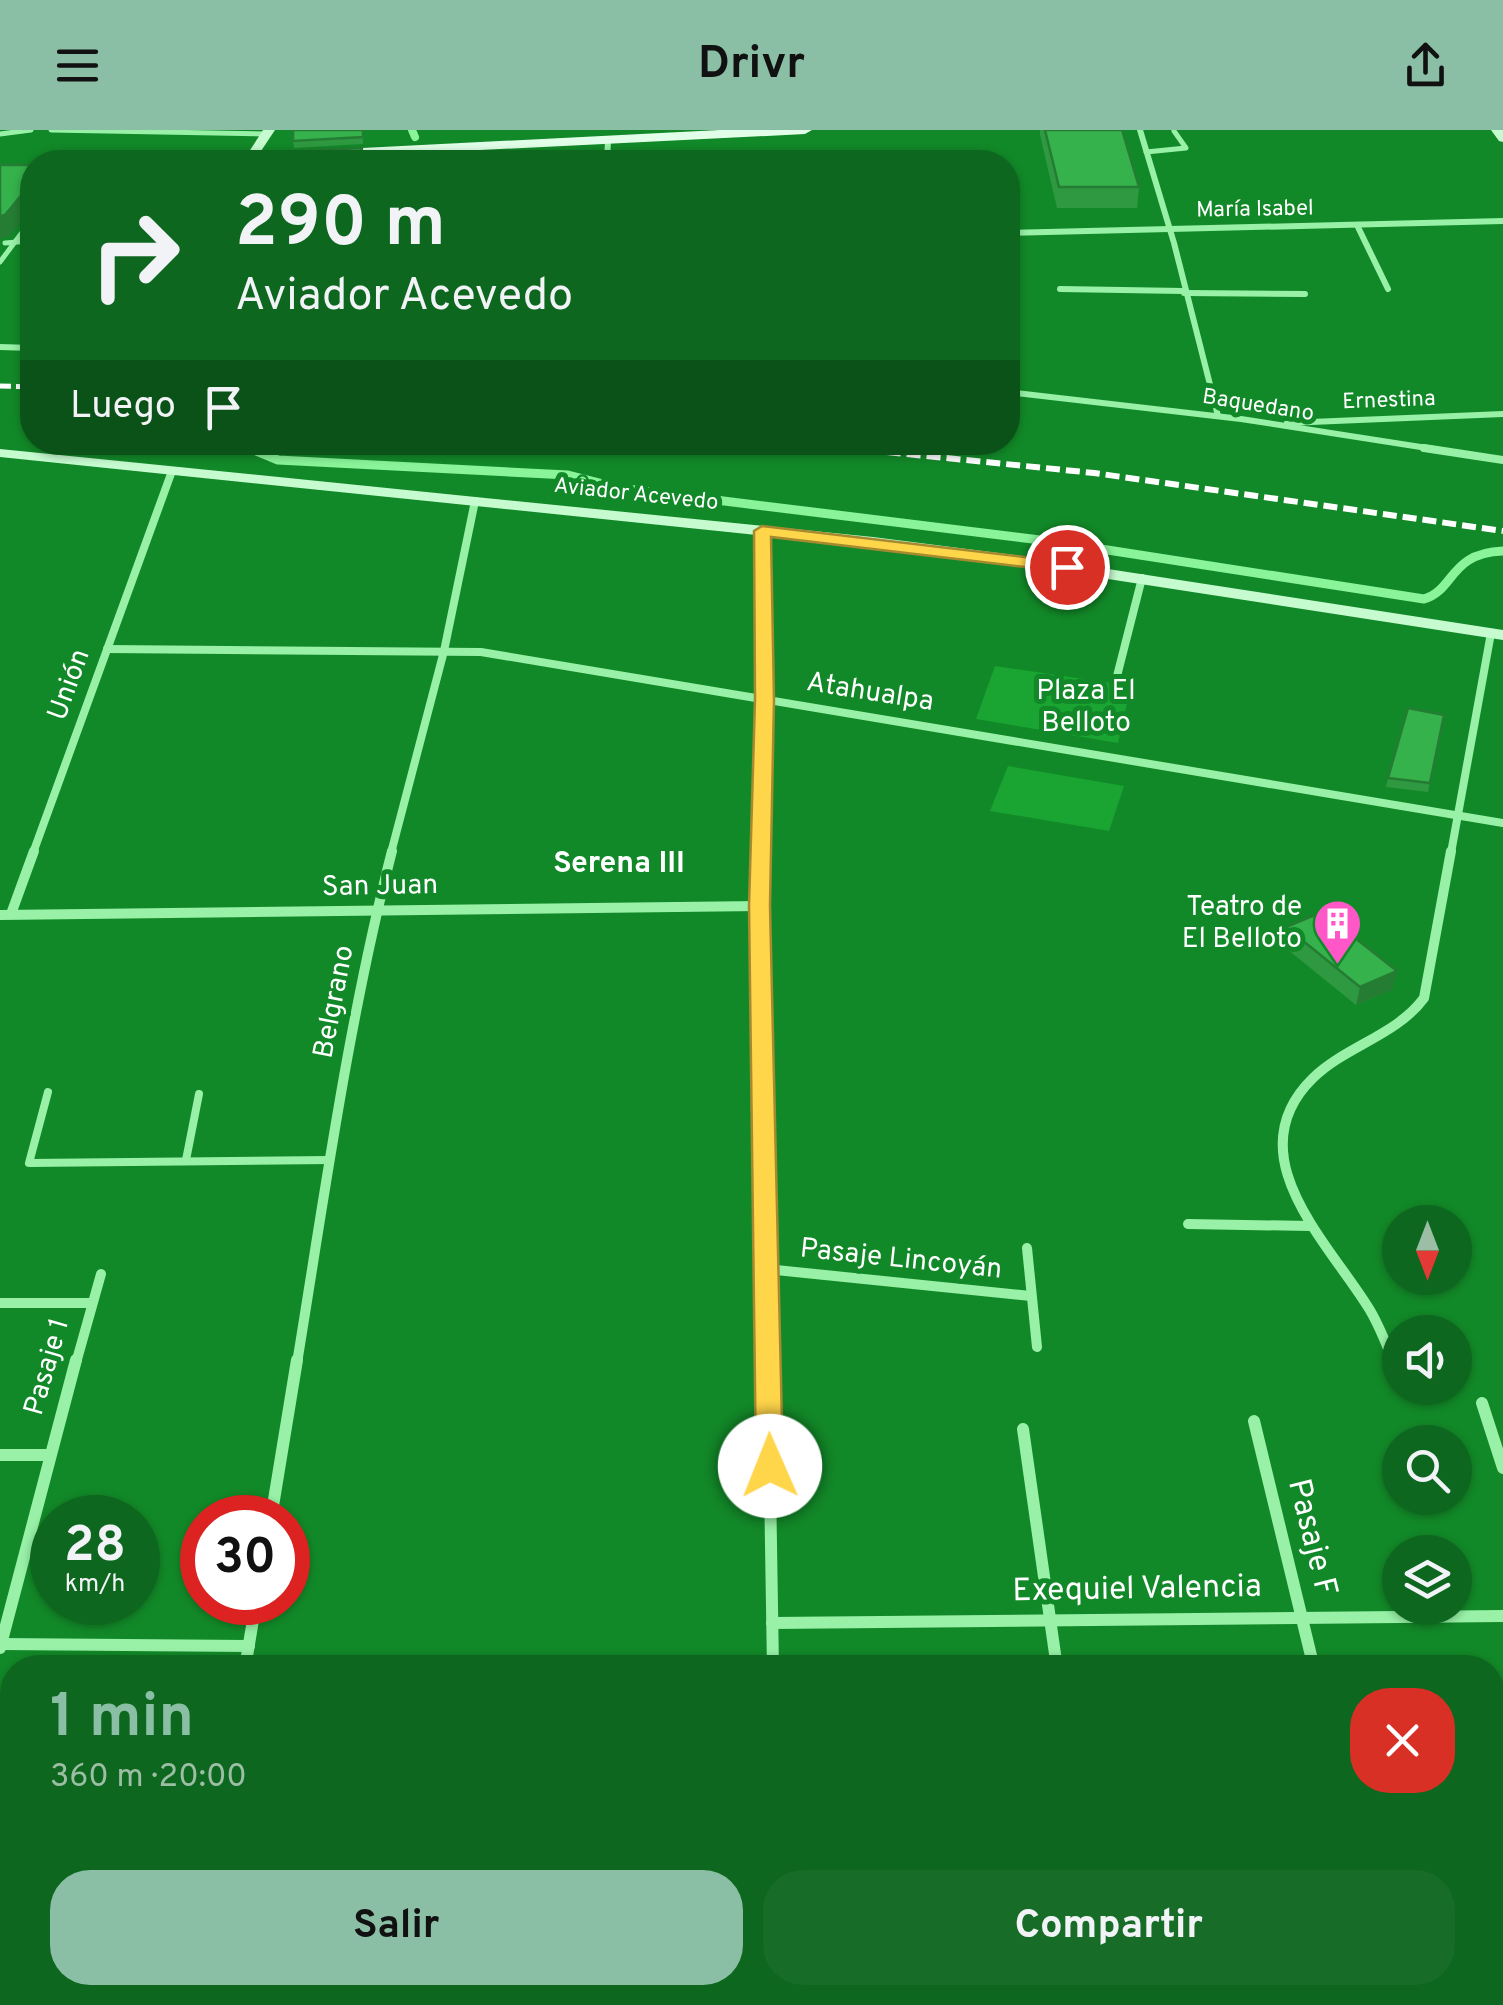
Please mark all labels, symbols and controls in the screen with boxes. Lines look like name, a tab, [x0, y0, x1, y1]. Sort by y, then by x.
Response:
text: Drivr	[698, 37, 805, 94]
icon: menu	[50, 38, 105, 93]
icon: share	[1398, 38, 1453, 93]
text: 290 m	[235, 182, 446, 271]
icon: right	[70, 190, 200, 320]
street label: María Isabel	[1196, 195, 1314, 225]
text: Aviador Acevedo	[235, 269, 573, 326]
icon: arrive	[196, 380, 251, 435]
text: Luego	[70, 383, 176, 432]
street label: Baquedano	[1200, 384, 1316, 428]
street label: Ernestina	[1342, 386, 1436, 416]
street label: Aviador Acevedo	[552, 473, 720, 517]
pin	[1025, 525, 1110, 610]
icon: arrive	[1040, 540, 1095, 595]
street label: Unión	[41, 644, 99, 726]
street label: Atahualpa	[804, 665, 936, 721]
park label: Plaza El Belloto	[1036, 674, 1136, 742]
district label: Serena III	[553, 846, 685, 883]
street label: San Juan	[322, 868, 438, 906]
place label: Teatro de El Belloto	[1182, 890, 1302, 958]
building icon: Teatro de El Belloto	[1311, 898, 1363, 966]
street label: Belgrano	[306, 943, 364, 1061]
north arrow	[1382, 1205, 1472, 1295]
map controls	[1382, 1205, 1472, 1625]
street label: Pasaje Lincoyán	[798, 1231, 1004, 1289]
street label: Pasaje 1	[17, 1314, 79, 1420]
button: sound	[1382, 1315, 1472, 1405]
position arrow	[718, 1414, 822, 1518]
button: search	[1382, 1425, 1472, 1515]
street label: Pasaje F	[1277, 1475, 1345, 1601]
speed limit sign: 30	[180, 1495, 310, 1625]
text: 28	[64, 1516, 126, 1579]
button: layers	[1382, 1535, 1472, 1625]
street label: Exequiel Valencia	[1012, 1568, 1262, 1612]
text: km/h	[65, 1569, 125, 1601]
text: 1 min	[50, 1682, 194, 1758]
button: close	[1350, 1688, 1455, 1793]
text: 360 m · 20:00	[50, 1758, 247, 1798]
button: Salir	[50, 1870, 743, 1985]
button: Compartir	[763, 1870, 1455, 1985]

